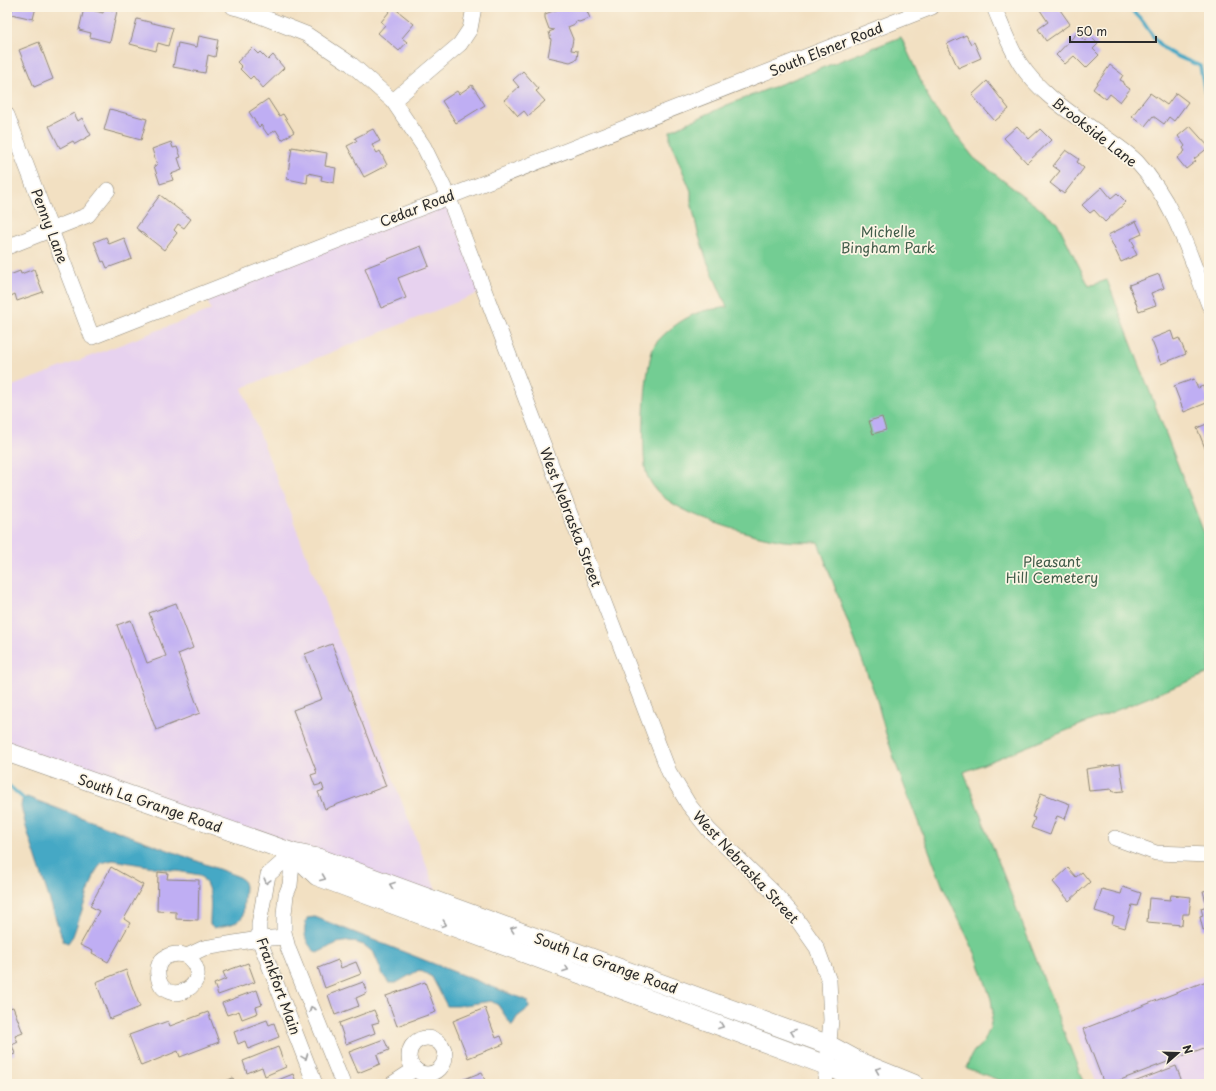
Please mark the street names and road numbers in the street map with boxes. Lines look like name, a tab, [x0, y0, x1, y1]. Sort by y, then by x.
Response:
street label: South Elsner Road	[766, 17, 886, 81]
street label: Brookside Lane	[1048, 92, 1142, 172]
street label: Cedar Road	[377, 184, 457, 232]
street label: Penny Lane	[26, 186, 74, 267]
street label: West Nebraska Street	[535, 444, 607, 590]
street label: South La Grange Road	[75, 768, 225, 838]
street label: West Nebraska Street	[688, 806, 804, 928]
street label: South La Grange Road	[531, 927, 681, 999]
street label: Frankfort Main	[252, 934, 306, 1038]

